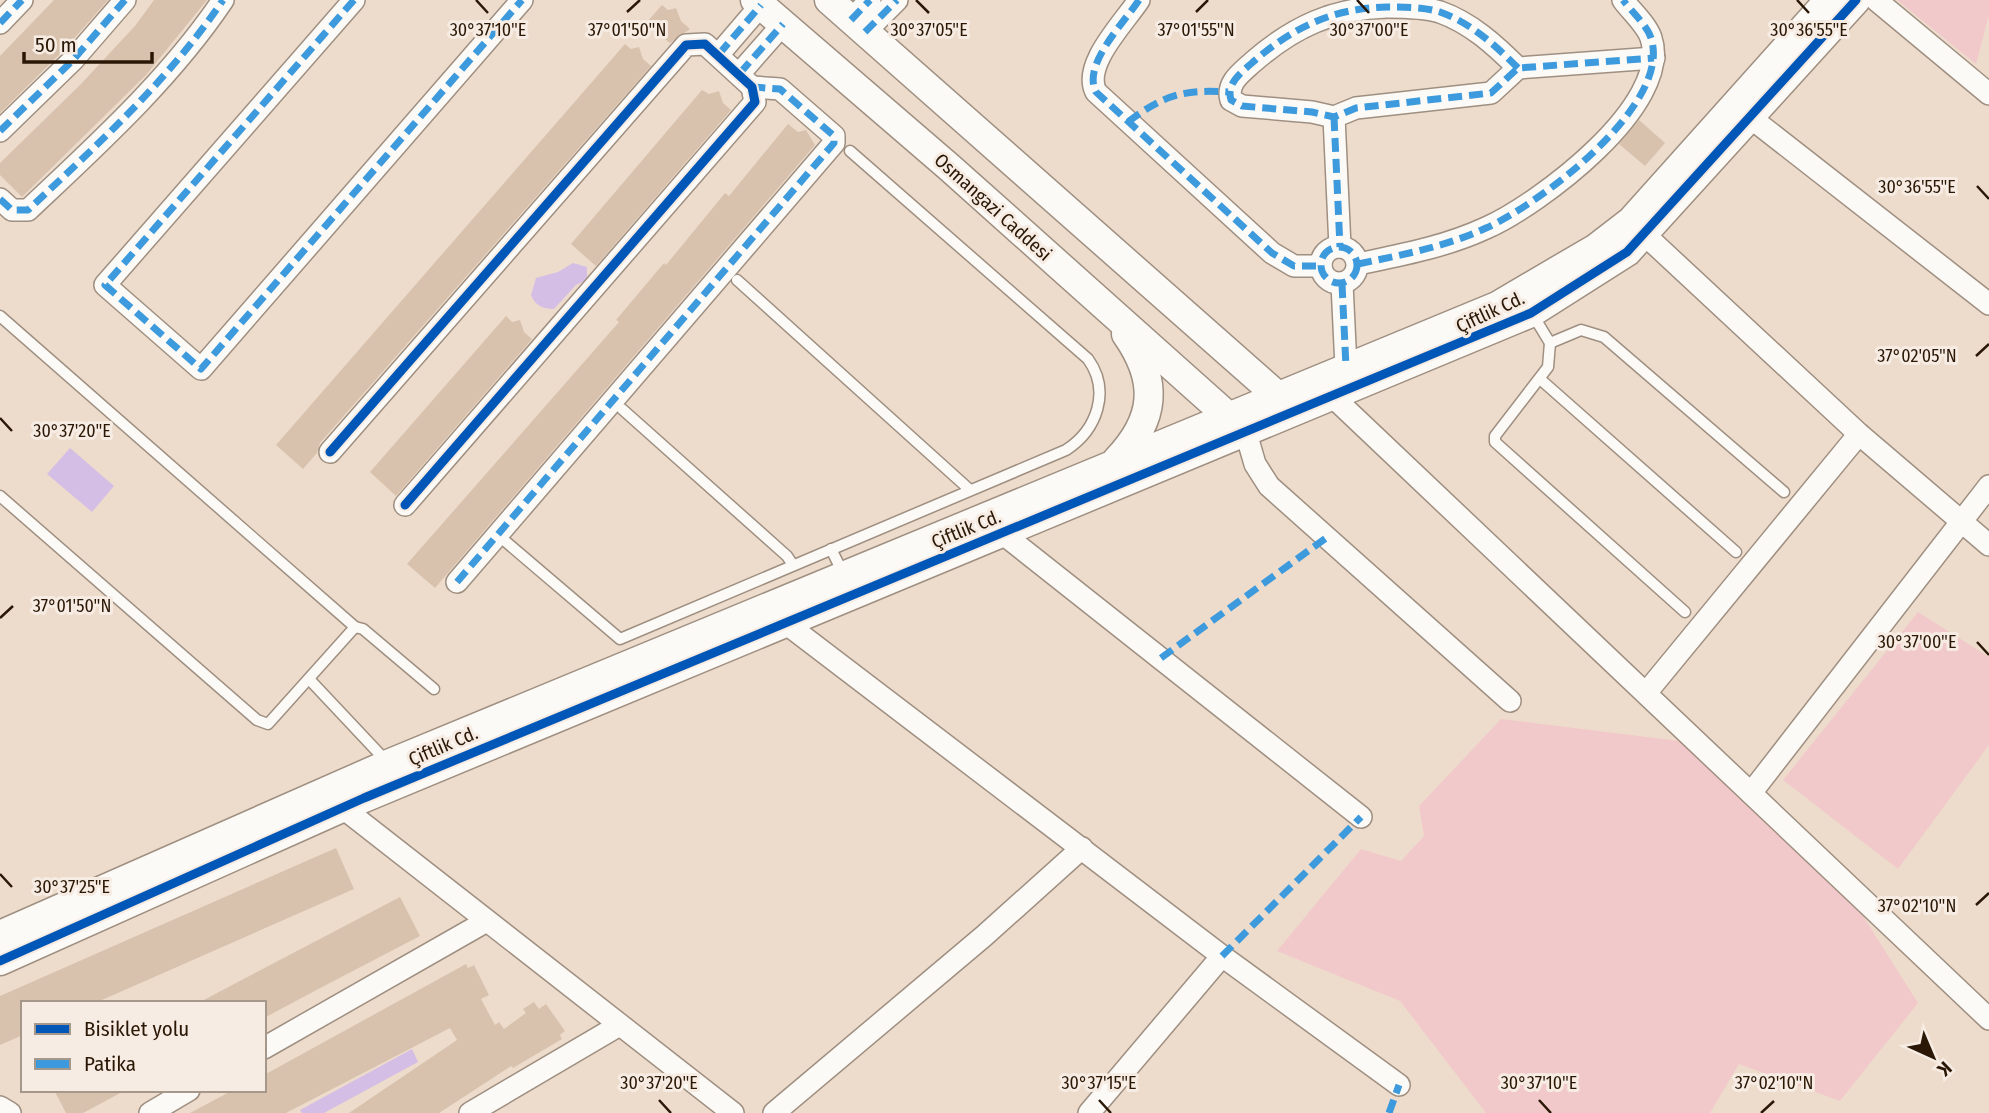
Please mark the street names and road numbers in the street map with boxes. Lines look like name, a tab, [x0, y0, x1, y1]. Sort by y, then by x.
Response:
street label: Osmangazi Caddesi	[930, 148, 1056, 266]
street label: Çiftlik Cd.	[1452, 286, 1528, 338]
street label: Çiftlik Cd.	[928, 505, 1004, 553]
street label: Çiftlik Cd.	[405, 721, 481, 771]

